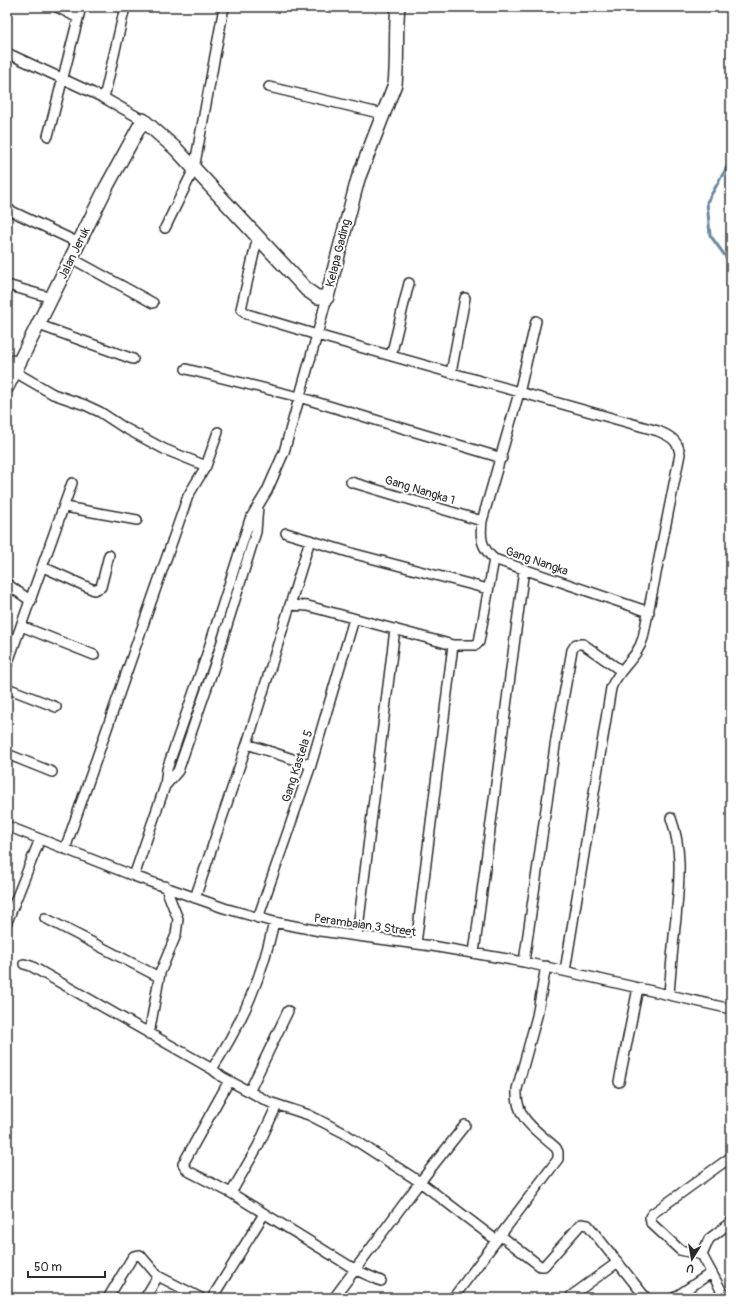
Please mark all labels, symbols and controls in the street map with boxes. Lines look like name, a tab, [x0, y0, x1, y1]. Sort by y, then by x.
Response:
street label: Kelapa Gading	[323, 217, 354, 289]
street label: Jalan Jeruk	[55, 225, 93, 282]
street label: Gang Nangka 1	[383, 473, 457, 508]
street label: Gang Nangka	[503, 544, 571, 579]
street label: Gang Kastela 5	[279, 728, 316, 804]
street label: Perambaian 3 Street	[313, 911, 417, 940]
north arrow	[672, 1239, 712, 1279]
scale bar	[28, 1253, 105, 1279]
text: 50 m	[34, 1260, 62, 1275]
text: U	[685, 1261, 695, 1275]

